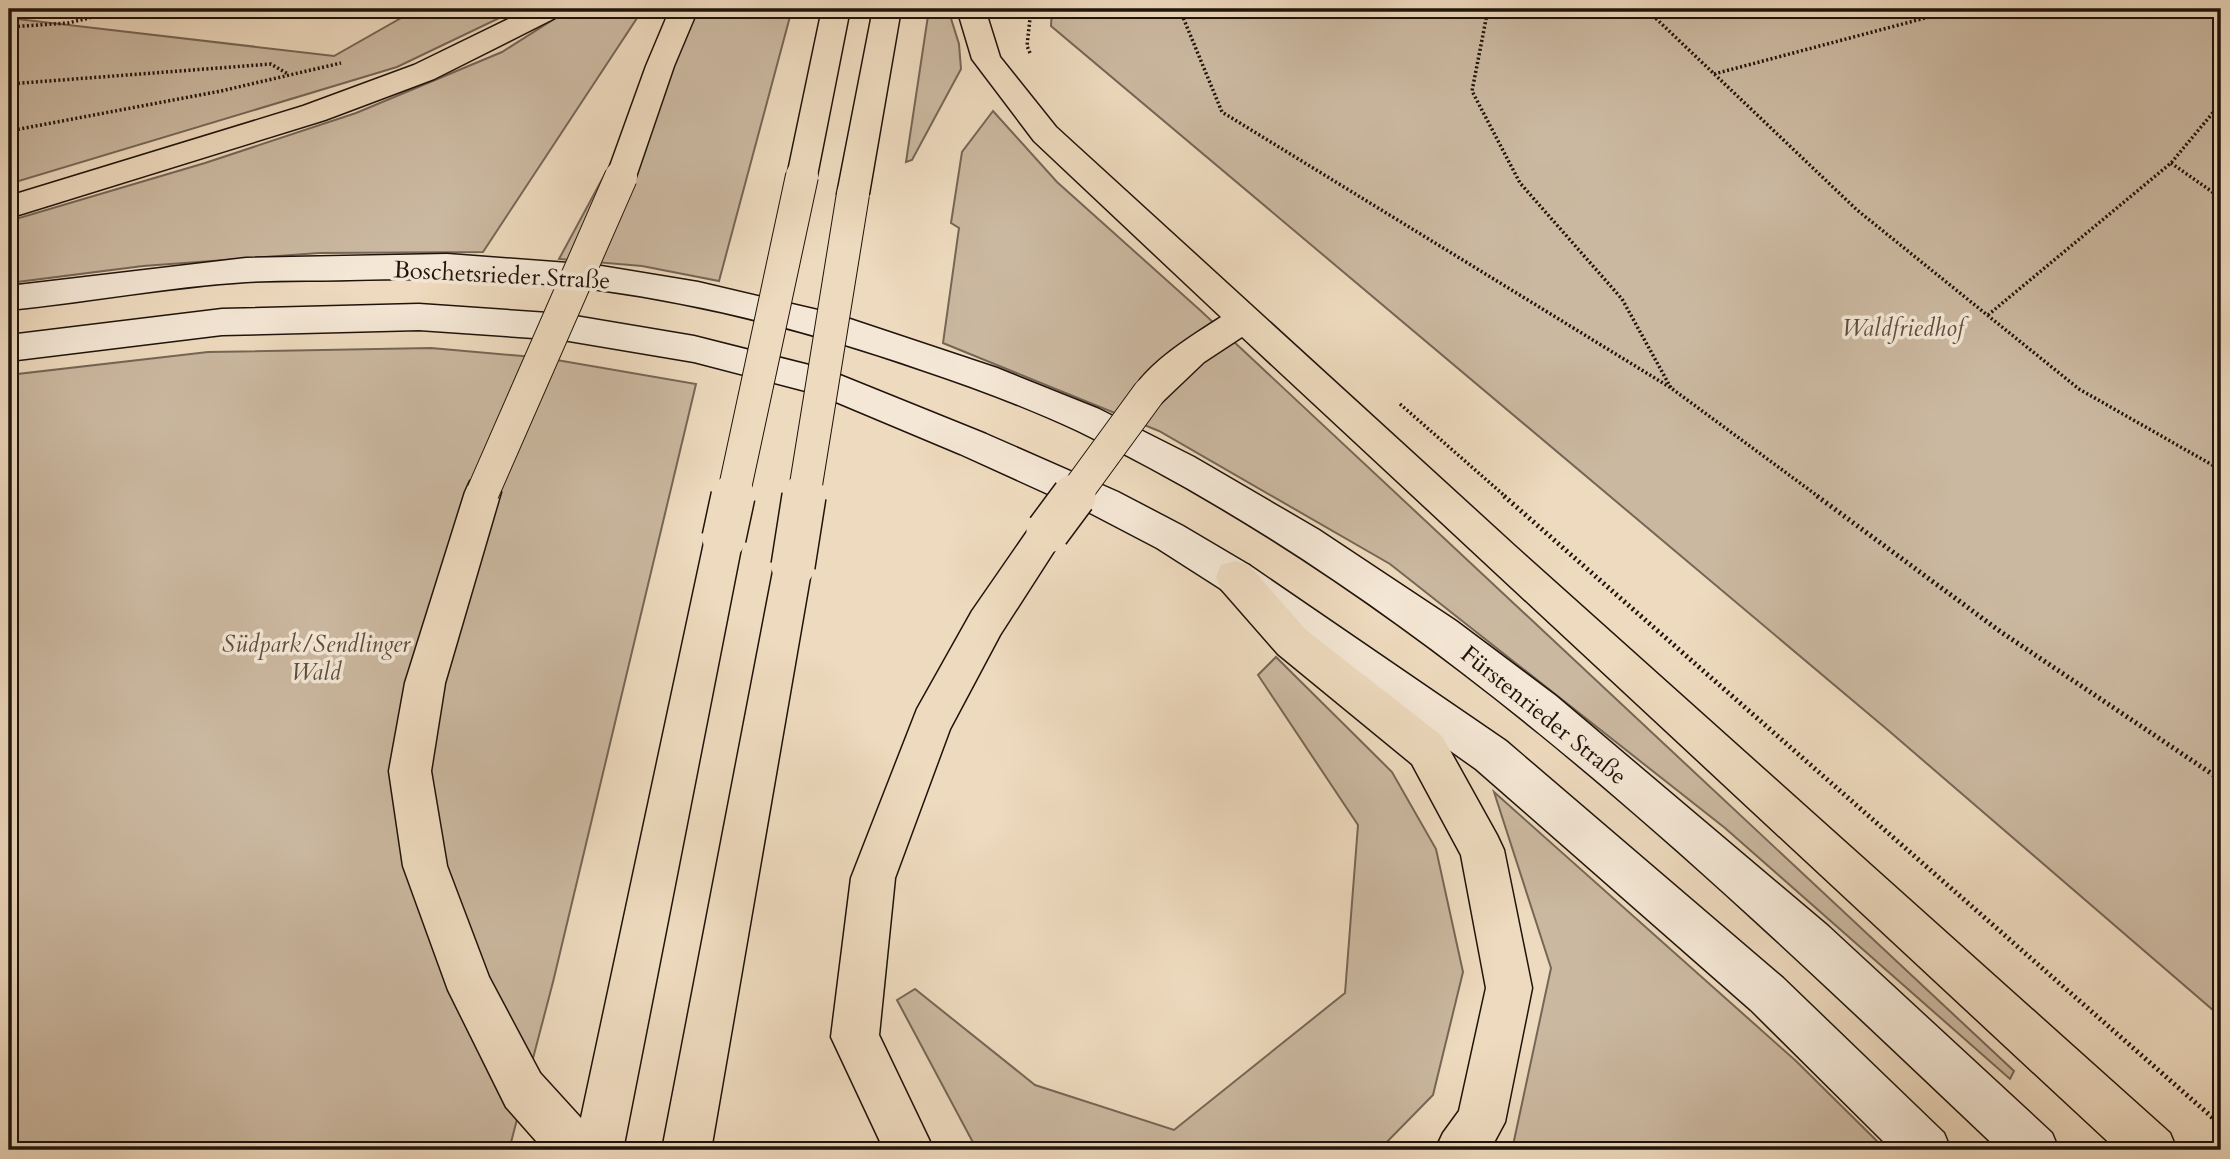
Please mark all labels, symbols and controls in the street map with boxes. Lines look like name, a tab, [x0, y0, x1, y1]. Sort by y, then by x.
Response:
street label: Boschetsrieder Straße	[393, 253, 611, 298]
park label: Waldfriedhof	[1842, 312, 1969, 345]
park label: Südpark/Sendlinger Wald	[222, 628, 411, 689]
street label: Fürstenrieder Straße	[1454, 638, 1634, 793]

